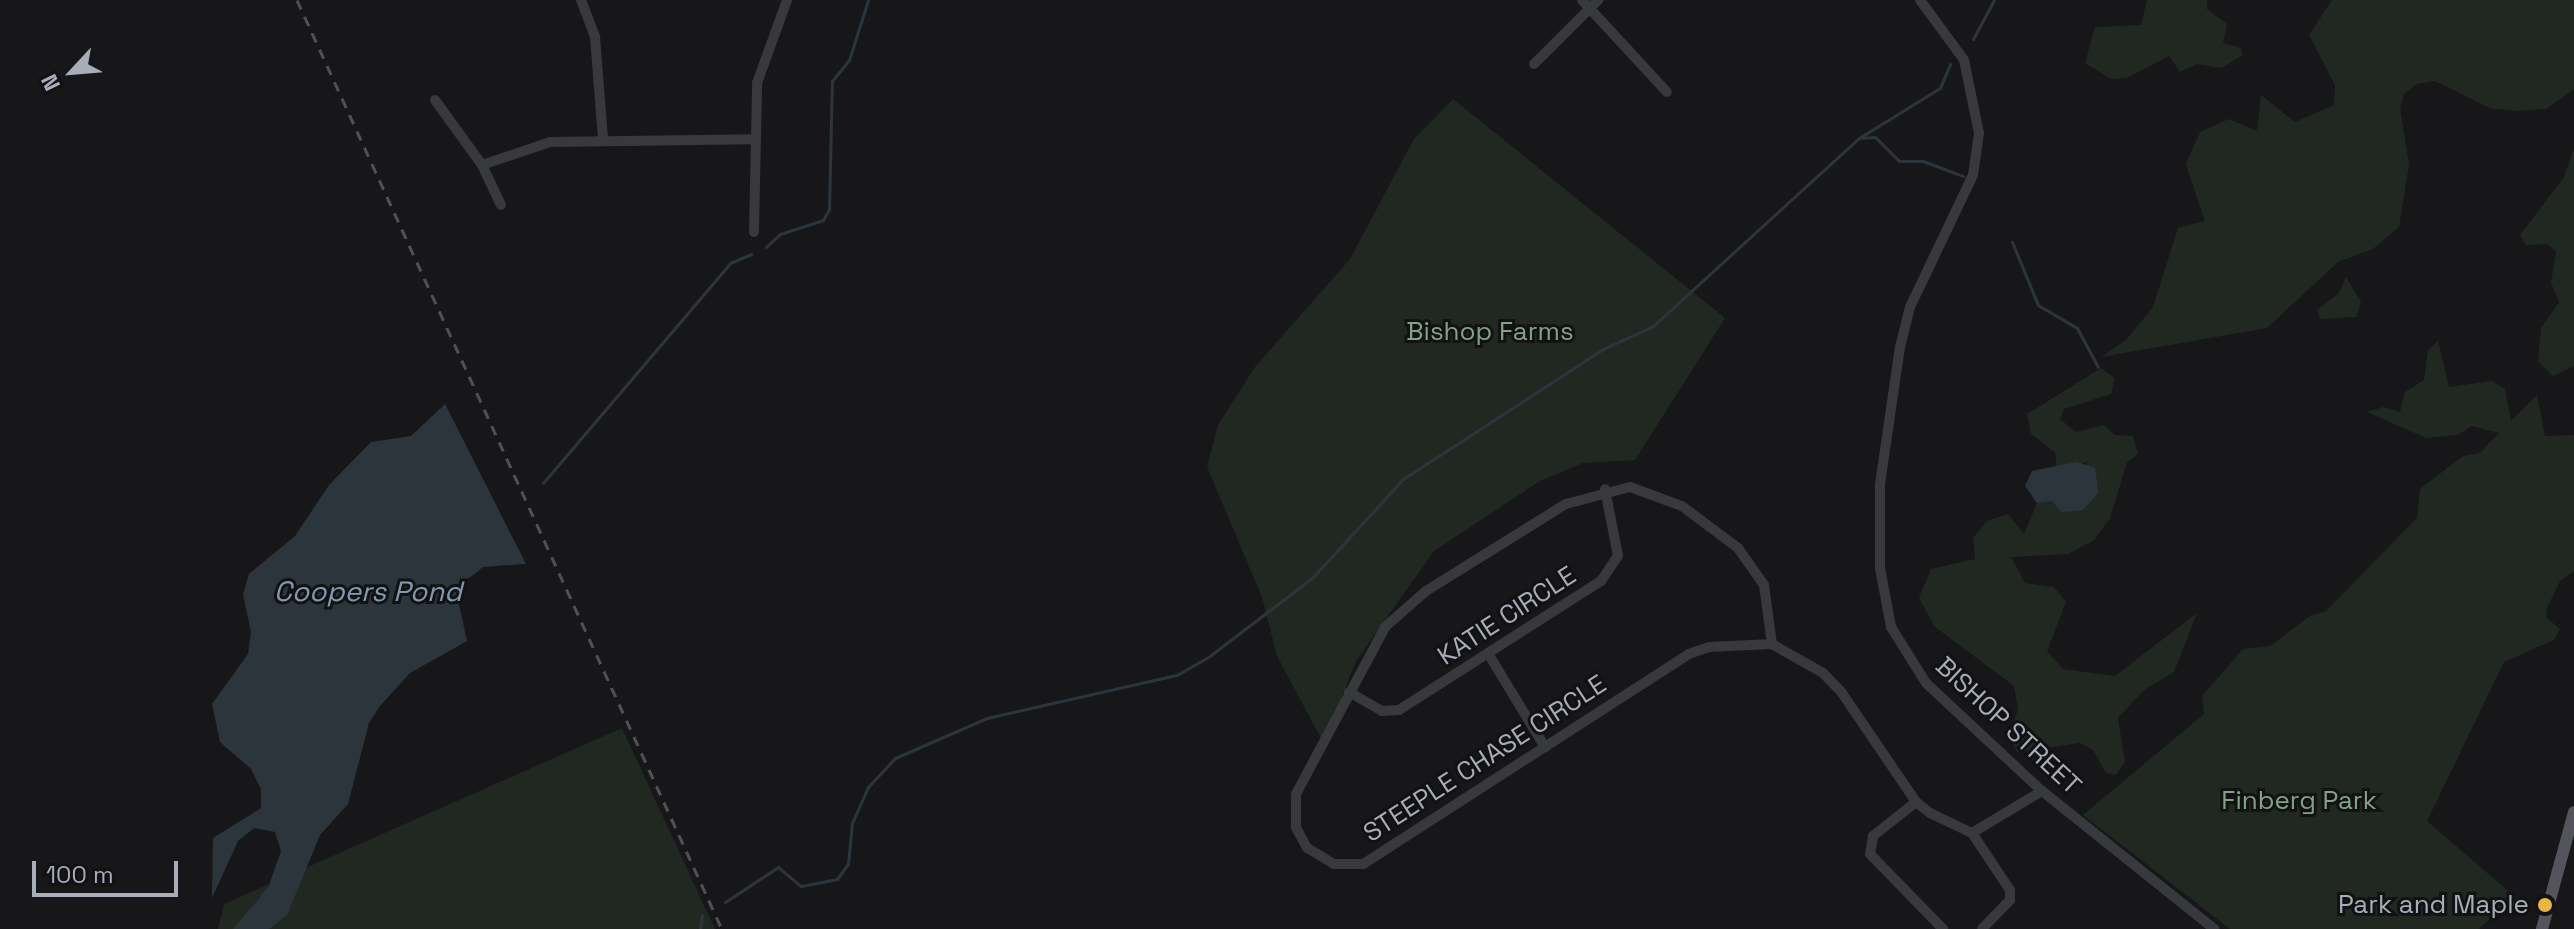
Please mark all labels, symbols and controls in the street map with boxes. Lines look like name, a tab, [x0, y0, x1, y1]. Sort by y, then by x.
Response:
north arrow	[32, 32, 112, 112]
text: N	[35, 70, 66, 95]
park label: Bishop Farms	[1406, 316, 1574, 348]
street label: KATIE CIRCLE	[1432, 560, 1582, 672]
water label: Coopers Pond	[274, 574, 462, 608]
street label: BISHOP STREET	[1929, 651, 2087, 801]
street label: STEEPLE CHASE CIRCLE	[1358, 669, 1612, 849]
park label: Finberg Park	[2221, 785, 2377, 817]
scale bar	[36, 845, 182, 895]
text: 100 m	[46, 859, 114, 890]
place label: Park and Maple	[2338, 889, 2529, 921]
marker: Park and Maple	[2536, 896, 2554, 914]

